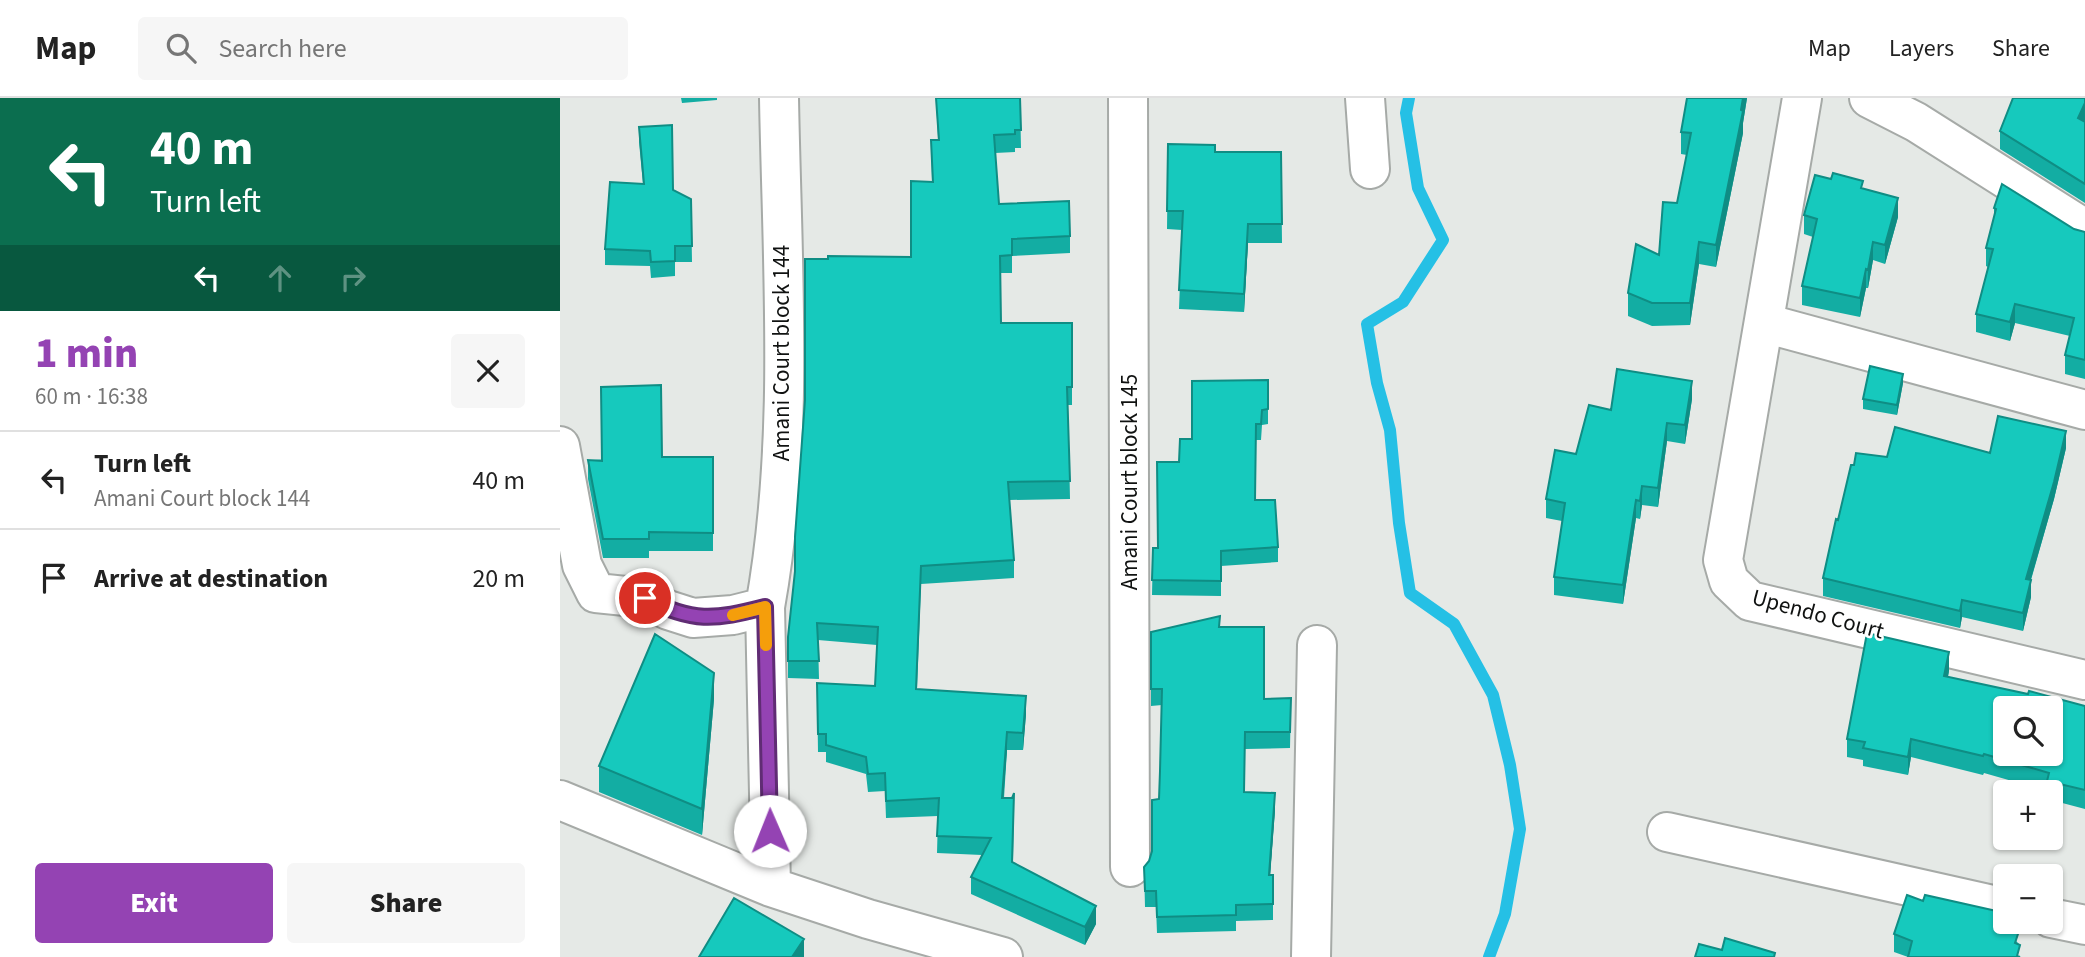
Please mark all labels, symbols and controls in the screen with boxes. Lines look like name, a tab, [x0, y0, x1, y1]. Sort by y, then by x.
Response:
search box	[138, 17, 628, 80]
text: Map	[35, 25, 96, 72]
icon: search	[162, 29, 200, 67]
text: Search here	[218, 30, 347, 67]
text: Map	[1808, 31, 1851, 66]
text: Layers	[1889, 31, 1954, 66]
text: Share	[1992, 31, 2050, 66]
text: 40 m	[150, 114, 254, 184]
icon: left	[35, 126, 126, 217]
text: Turn left	[150, 179, 261, 225]
street label: Amani Court block 144	[765, 245, 798, 461]
icon: left	[188, 259, 226, 297]
icon: ahead	[261, 259, 299, 297]
icon: right	[334, 259, 372, 297]
text: 1 min	[35, 324, 138, 384]
button: close	[451, 334, 525, 408]
street label: Amani Court block 145	[1113, 374, 1146, 590]
text: 60 m · 16:38	[35, 380, 148, 413]
text: Turn left	[94, 445, 191, 482]
icon: left	[35, 461, 73, 499]
text: 40 m	[472, 462, 525, 499]
text: Amani Court block 144	[94, 482, 310, 515]
icon: arrive	[35, 559, 73, 597]
text: Arrive at destination	[94, 560, 328, 597]
text: 20 m	[472, 560, 525, 597]
pin	[615, 568, 675, 628]
icon: arrive	[626, 579, 664, 617]
street label: Upendo Court	[1748, 581, 1888, 648]
map controls	[1993, 696, 2063, 934]
button: search	[1993, 696, 2063, 766]
button: +	[1993, 780, 2063, 850]
position arrow	[733, 794, 807, 868]
button: Exit	[35, 863, 273, 943]
button: Share	[287, 863, 525, 943]
button: −	[1993, 864, 2063, 934]

